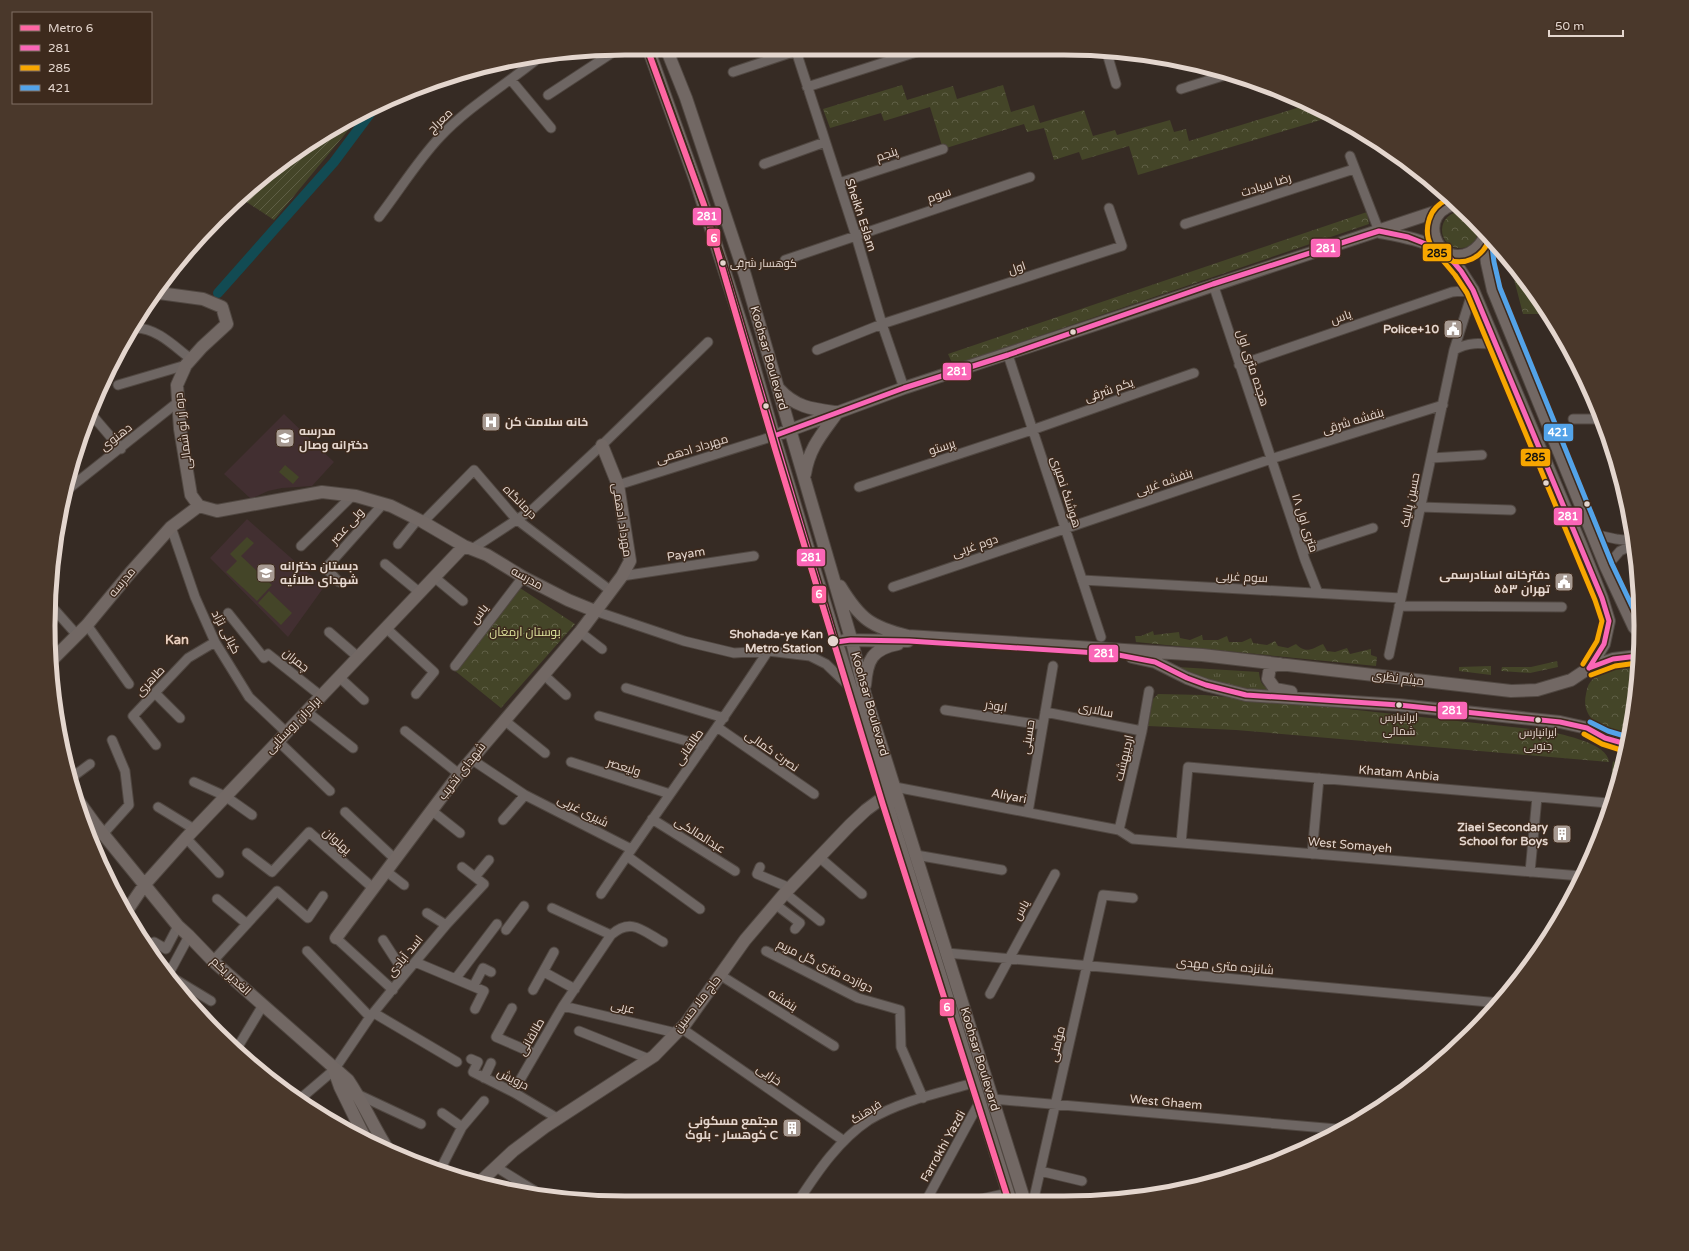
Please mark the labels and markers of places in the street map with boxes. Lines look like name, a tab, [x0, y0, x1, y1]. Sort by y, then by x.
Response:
place label: کوهسار شرقی	[730, 257, 797, 270]
marker: کوهسار شرقی	[718, 258, 728, 268]
public building icon: Police+10	[1442, 318, 1464, 340]
place label: Police+10	[1383, 322, 1439, 336]
unlabelled marker	[1068, 327, 1078, 337]
unlabelled marker	[761, 401, 771, 411]
hospital icon: خانه سلامت کن	[480, 411, 502, 433]
place label: خانه سلامت کن	[505, 415, 588, 430]
place label: مدرسه دخترانه وصال	[299, 424, 368, 453]
school or university icon: مدرسه دخترانه وصال	[274, 427, 296, 449]
unlabelled marker	[1541, 478, 1551, 488]
unlabelled marker	[1582, 499, 1592, 509]
place label: دبستان دخترانه شهدای طلائیه	[280, 559, 358, 588]
school or university icon: دبستان دخترانه شهدای طلائیه	[255, 562, 277, 584]
place label: دفترخانه اسنادرسمی ۵۵۳ تهران	[1439, 568, 1551, 597]
public building icon: دفترخانه اسنادرسمی ۵۵۳ تهران	[1553, 571, 1575, 593]
place label: Shohada-ye Kan Metro Station	[730, 627, 823, 655]
marker: Shohada-ye Kan Metro Station	[826, 634, 840, 648]
marker: ایرانپارس شمالی	[1394, 700, 1404, 710]
place label: ایرانپارس شمالی	[1380, 711, 1418, 738]
marker: ایرانپارس جنوبی	[1533, 715, 1543, 725]
place label: ایرانپارس جنوبی	[1519, 726, 1557, 753]
place label: Ziaei Secondary School for Boys	[1457, 820, 1549, 849]
building icon: Ziaei Secondary School for Boys	[1551, 823, 1573, 845]
place label: مجتمع مسکونی کوهسار - بلوک C	[685, 1114, 779, 1143]
building icon: مجتمع مسکونی کوهسار - بلوک C	[781, 1117, 803, 1139]

